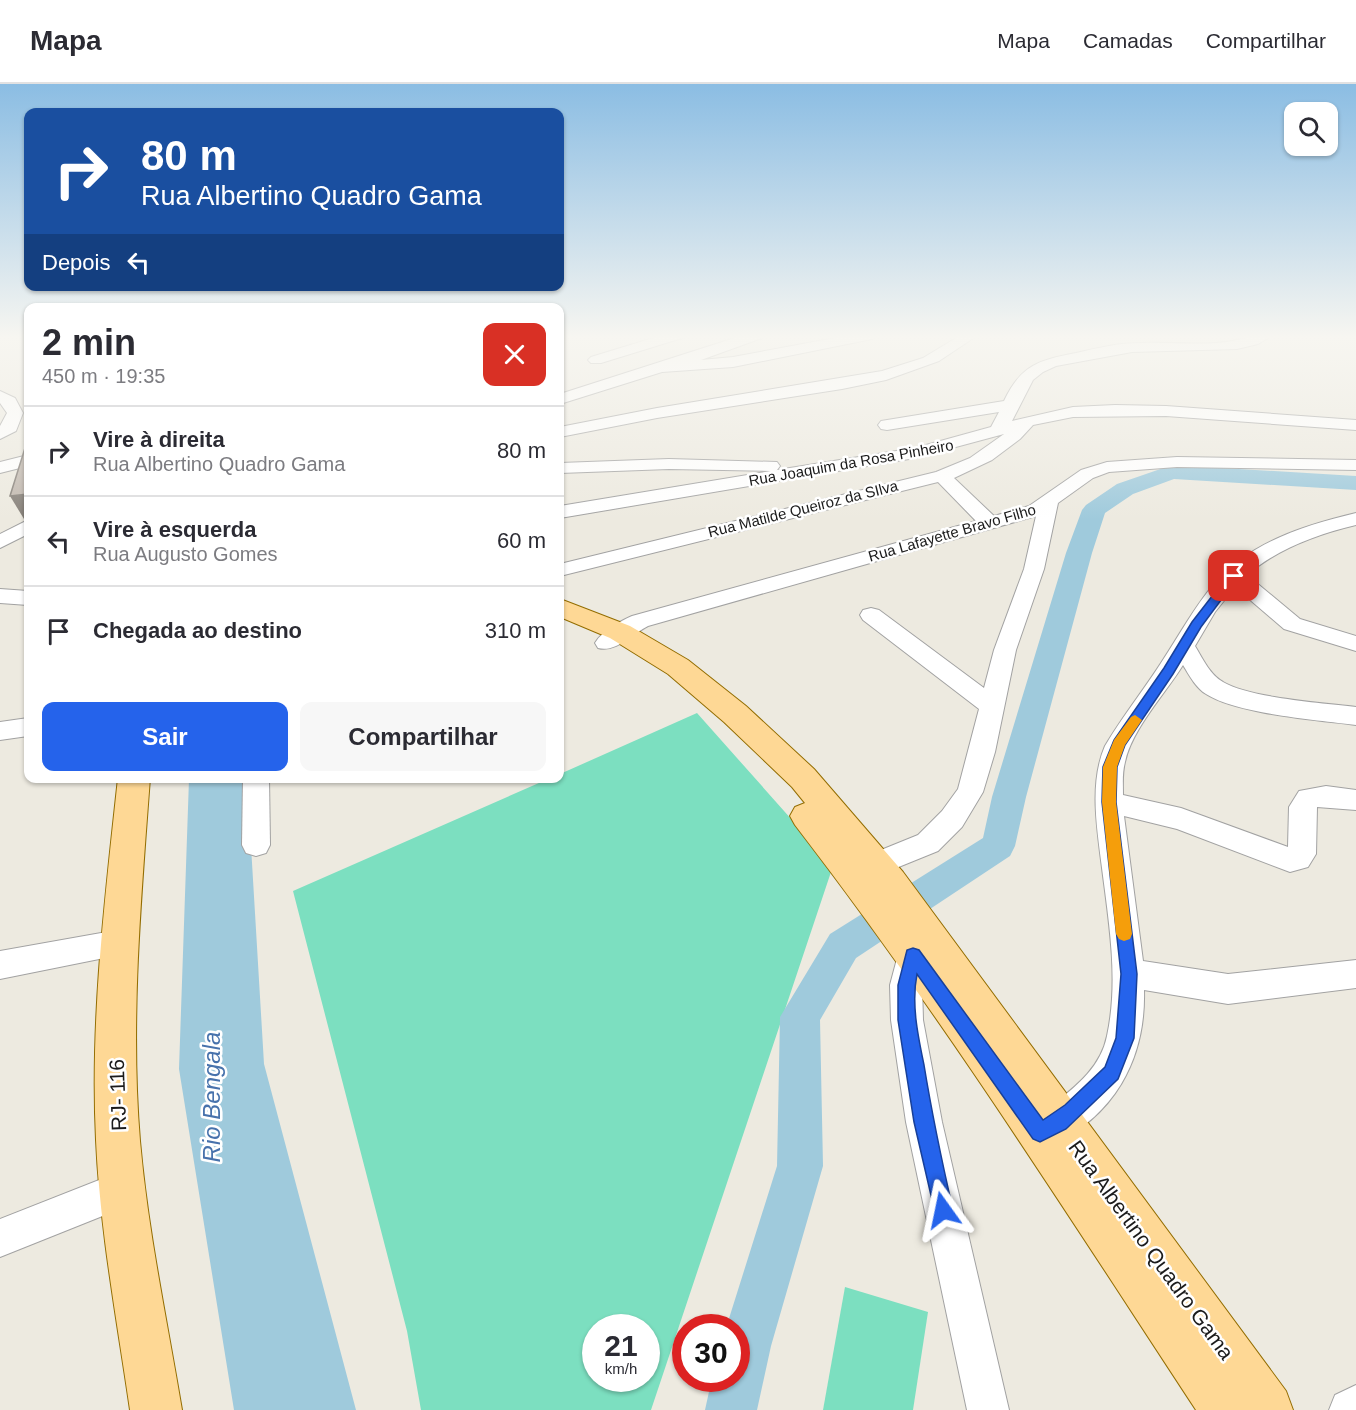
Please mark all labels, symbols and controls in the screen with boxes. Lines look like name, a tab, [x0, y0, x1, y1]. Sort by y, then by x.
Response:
text: Mapa	[30, 25, 102, 56]
text: Mapa	[997, 29, 1050, 52]
text: Camadas	[1083, 29, 1173, 52]
text: Compartilhar	[1206, 29, 1326, 52]
map controls	[1284, 102, 1338, 156]
button: search	[1284, 102, 1338, 156]
icon: right	[42, 132, 120, 210]
text: 80 m	[141, 132, 237, 179]
text: Rua Albertino Quadro Gama	[141, 181, 482, 211]
icon: left	[122, 246, 155, 279]
text: Depois	[42, 250, 110, 275]
text: 2 min	[42, 322, 136, 363]
button: close	[483, 323, 546, 386]
text: 450 m · 19:35	[42, 365, 165, 387]
text: Vire à direita	[93, 427, 225, 452]
icon: right	[42, 435, 75, 468]
street label: Rua Joaquim da Rosa Pinheiro	[747, 436, 955, 489]
text: 80 m	[497, 438, 546, 463]
text: Rua Albertino Quadro Gama	[93, 453, 345, 475]
street label: Rua Matilde Queiroz da SIlva	[706, 477, 900, 540]
street label: Rua Lafayette Bravo Filho	[866, 500, 1038, 565]
text: Vire à esquerda	[93, 517, 256, 542]
icon: left	[42, 525, 75, 558]
text: 60 m	[497, 528, 546, 553]
text: Rua Augusto Gomes	[93, 543, 278, 565]
pin	[1208, 550, 1259, 601]
icon: arrive	[1217, 559, 1250, 592]
icon: arrive	[42, 615, 75, 648]
text: Chegada ao destino	[93, 618, 302, 643]
text: 310 m	[485, 618, 546, 643]
button: Sair	[42, 702, 288, 771]
button: Compartilhar	[300, 702, 546, 771]
water label: Rio Bengala	[198, 1032, 225, 1162]
street label: RJ- 116	[105, 1059, 130, 1131]
street label: Rua Albertino Quadro Gama	[1064, 1136, 1239, 1364]
position arrow	[911, 1178, 975, 1242]
speed limit sign: 30	[672, 1314, 750, 1392]
text: 21	[604, 1329, 638, 1362]
text: km/h	[605, 1360, 637, 1377]

